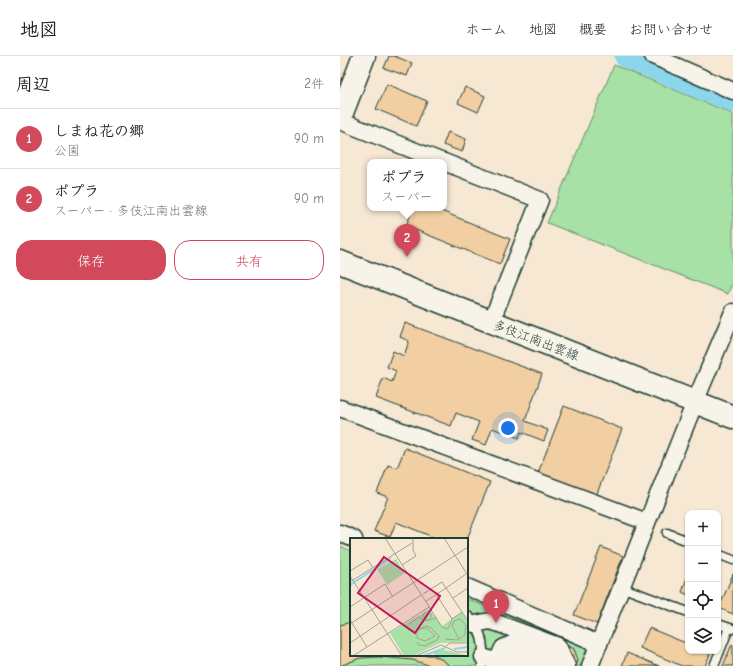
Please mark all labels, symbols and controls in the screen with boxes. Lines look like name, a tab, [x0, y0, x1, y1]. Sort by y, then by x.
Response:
text: 地図	[20, 19, 58, 41]
text: ホーム	[466, 21, 507, 38]
text: 地図	[529, 21, 557, 38]
text: 概要	[579, 21, 607, 38]
text: お問い合わせ	[629, 21, 713, 38]
text: 周辺	[16, 75, 50, 94]
text: 2件	[304, 76, 324, 91]
text: しまね花の郷	[54, 122, 144, 140]
text: 1	[26, 131, 32, 146]
text: 90 m	[294, 131, 324, 146]
text: 公園	[54, 143, 80, 158]
popup	[367, 159, 447, 211]
text: ポプラ	[381, 168, 426, 186]
text: ポプラ	[54, 182, 99, 200]
text: スーパー	[381, 189, 433, 204]
text: 2	[26, 191, 32, 206]
text: 90 m	[294, 191, 324, 206]
text: スーパー · 多伎江南出雲線	[54, 203, 207, 218]
pin: 2	[394, 224, 420, 257]
button: 保存	[16, 240, 166, 280]
button: 共有	[174, 240, 324, 280]
street label: 多伎江南出雲線	[491, 317, 582, 364]
your location	[498, 418, 518, 438]
map controls	[685, 510, 721, 654]
button: +	[685, 510, 721, 546]
inset map	[350, 538, 468, 656]
button: −	[685, 546, 721, 582]
button: locate	[685, 582, 721, 618]
pin: 1	[483, 590, 509, 623]
button: layers	[685, 618, 721, 654]

